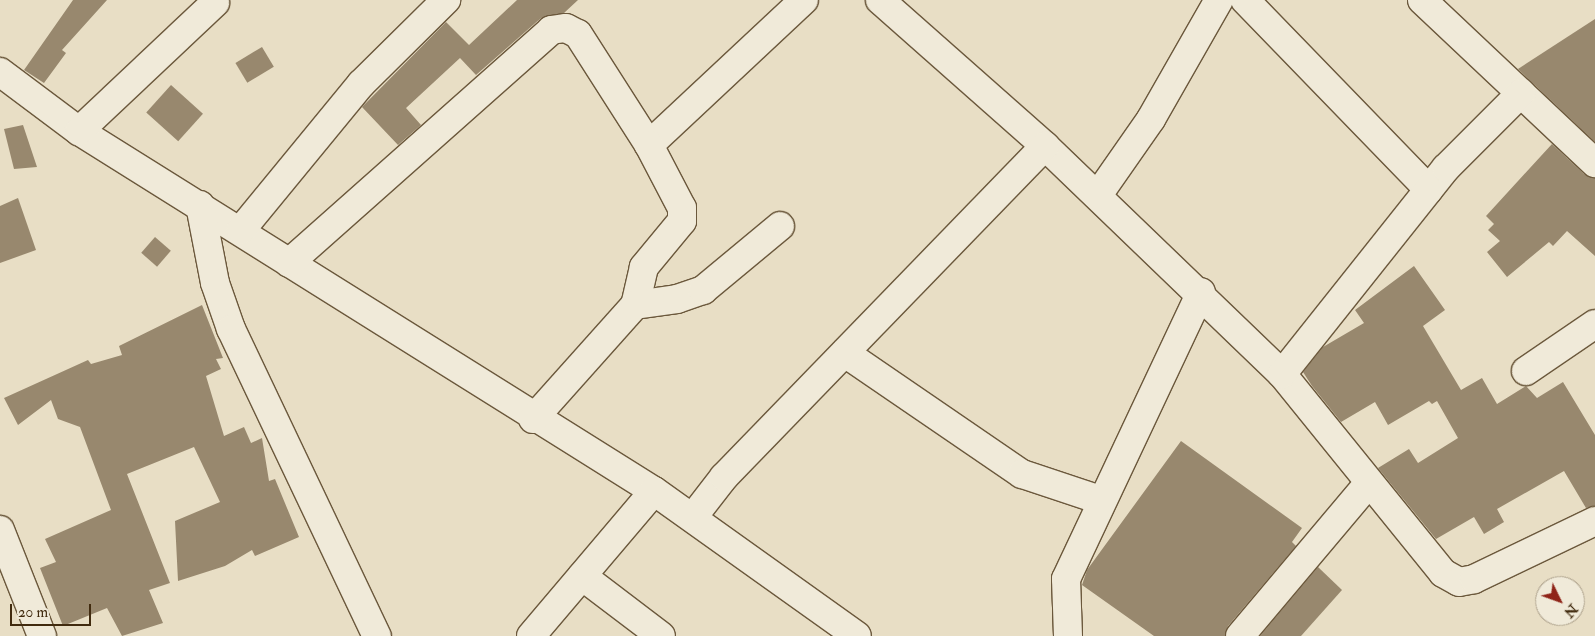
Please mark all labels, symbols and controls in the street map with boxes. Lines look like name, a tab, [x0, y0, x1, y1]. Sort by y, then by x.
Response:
north arrow	[1535, 576, 1585, 626]
scale bar	[12, 594, 94, 626]
text: N	[1560, 600, 1581, 621]
text: 20 m	[18, 603, 48, 622]

